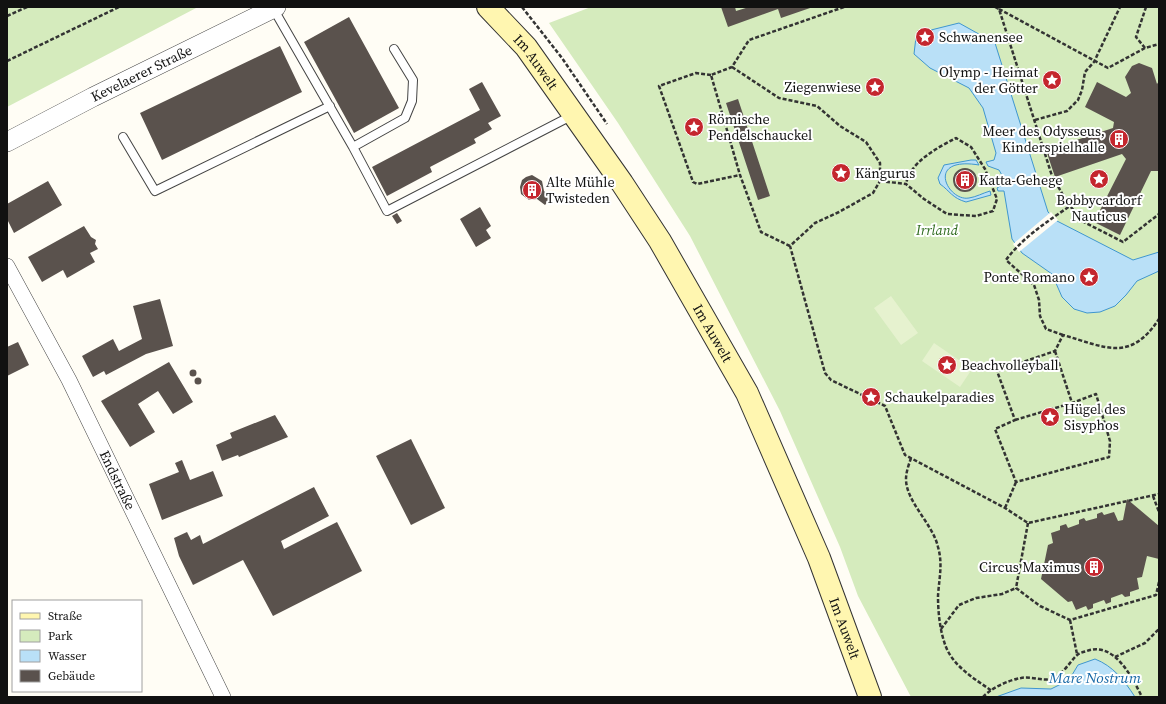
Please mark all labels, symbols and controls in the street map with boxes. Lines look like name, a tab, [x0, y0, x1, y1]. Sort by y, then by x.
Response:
place icon: Schwanensee	[914, 26, 936, 48]
place label: Schwanensee	[939, 27, 1023, 47]
street label: Im Auwelt	[509, 30, 563, 94]
street label: Kevelaerer Straße	[88, 40, 195, 107]
place label: Olymp - Heimat der Götter	[939, 62, 1038, 98]
place icon: Olymp - Heimat der Götter	[1041, 69, 1063, 91]
place icon: Ziegenwiese	[864, 76, 886, 98]
place label: Ziegenwiese	[784, 77, 861, 97]
place label: Römische Pendelschauckel	[708, 109, 812, 145]
place icon: Römische Pendelschauckel	[683, 116, 705, 138]
place label: Meer des Odysseus, Kinderspielhalle	[983, 121, 1105, 157]
building icon: Meer des Odysseus, Kinderspielhalle	[1108, 128, 1130, 150]
place icon: Kängurus	[830, 162, 852, 184]
place label: Kängurus	[855, 163, 915, 183]
place icon: Bobbycardorf Nauticus	[1088, 168, 1110, 190]
building icon: Katta-Gehege	[954, 169, 976, 191]
place label: Katta-Gehege	[979, 170, 1062, 190]
place label: Alte Mühle Twisteden	[546, 172, 615, 208]
building icon: Alte Mühle Twisteden	[521, 179, 543, 201]
place label: Bobbycardorf Nauticus	[1056, 190, 1143, 226]
park label: Irrland	[915, 220, 959, 240]
place icon: Ponte Romano	[1078, 266, 1100, 288]
place label: Ponte Romano	[983, 267, 1075, 287]
street label: Im Auwelt	[688, 300, 738, 366]
place icon: Beachvolleyball	[936, 354, 958, 376]
place label: Beachvolleyball	[961, 355, 1059, 375]
place icon: Schaukelparadies	[860, 386, 882, 408]
place label: Schaukelparadies	[885, 387, 994, 407]
place label: Hügel des Sisyphos	[1064, 399, 1125, 435]
place icon: Hügel des Sisyphos	[1039, 406, 1061, 428]
street label: Endstraße	[95, 447, 141, 513]
building icon: Circus Maximus	[1083, 556, 1105, 578]
place label: Circus Maximus	[979, 557, 1080, 577]
street label: Im Auwelt	[824, 595, 865, 662]
legend	[12, 600, 142, 692]
text: Straße	[48, 608, 82, 624]
text: Park	[48, 628, 73, 644]
text: Wasser	[48, 648, 86, 664]
water label: Mare Nostrum	[1048, 667, 1142, 688]
text: Gebäude	[48, 668, 95, 684]

